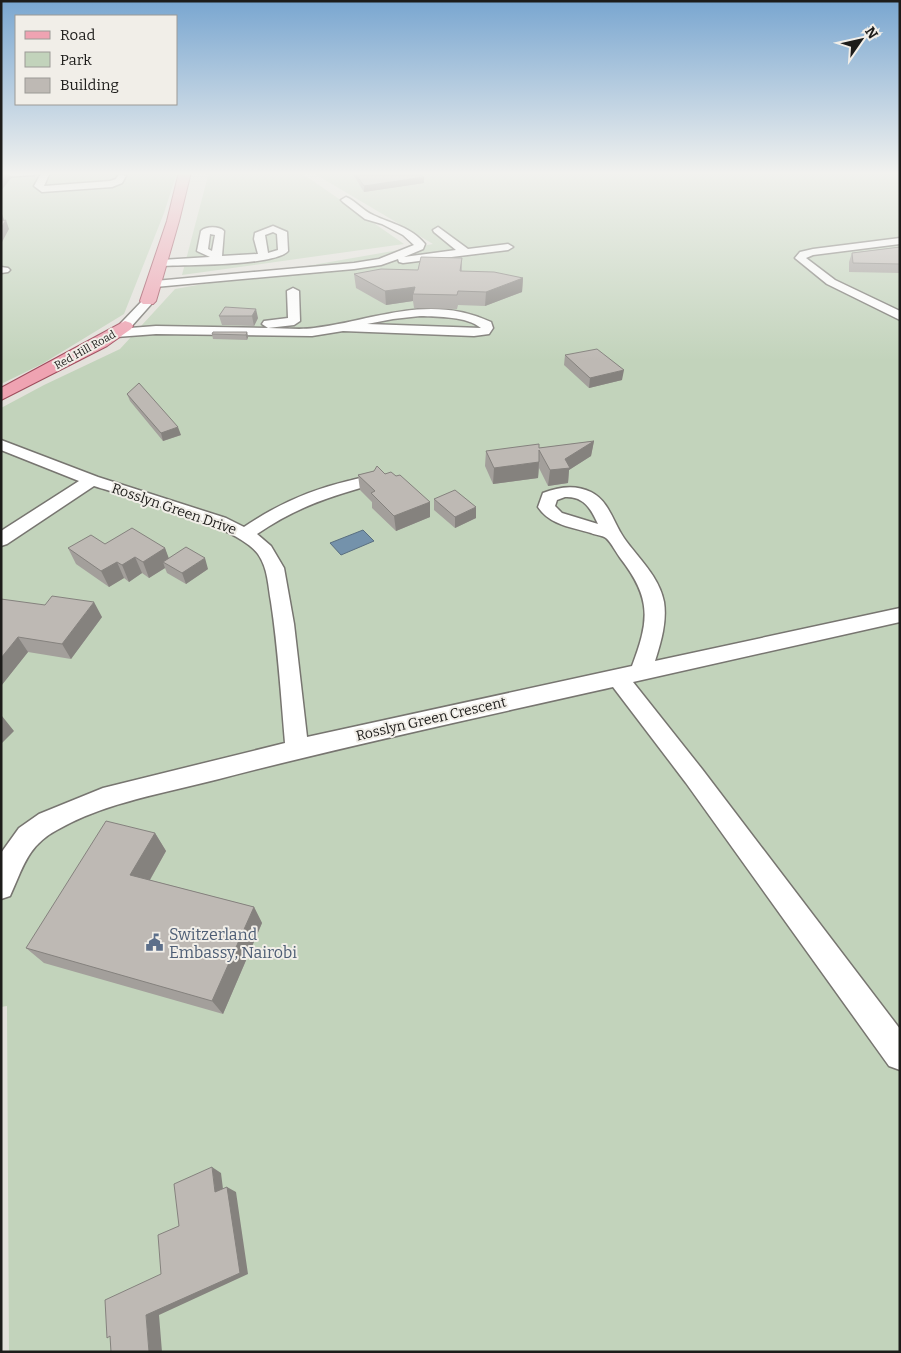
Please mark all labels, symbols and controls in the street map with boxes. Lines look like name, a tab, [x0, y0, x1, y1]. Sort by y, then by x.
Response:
legend	[15, 15, 178, 105]
north arrow	[836, 15, 886, 65]
text: N	[861, 24, 882, 42]
text: Road	[60, 26, 95, 44]
text: Park	[60, 51, 92, 69]
text: Building	[60, 76, 119, 94]
street label: Red Hill Road	[52, 328, 118, 372]
street label: Rosslyn Green Drive	[109, 480, 239, 538]
street label: Rosslyn Green Crescent	[354, 693, 508, 745]
place label: Switzerland Embassy, Nairobi	[169, 925, 297, 962]
public building icon: Switzerland Embassy, Nairobi	[145, 933, 165, 953]

